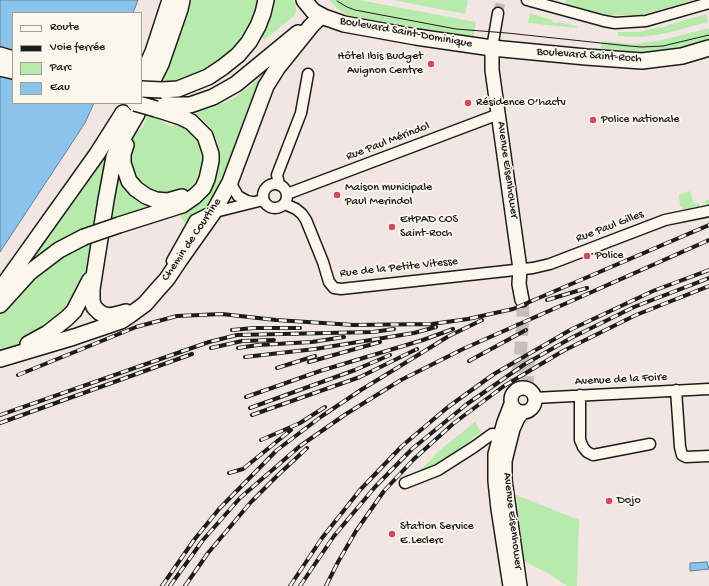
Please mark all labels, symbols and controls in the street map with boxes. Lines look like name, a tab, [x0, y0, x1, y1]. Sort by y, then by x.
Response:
legend	[12, 12, 142, 104]
street label: Boulevard Saint-Dominique	[338, 14, 474, 52]
text: Route	[50, 21, 79, 35]
text: Voie ferrée	[50, 41, 105, 55]
street label: Boulevard Saint-Roch	[536, 45, 642, 67]
place label: Hôtel Ibis Budget Avignon Centre	[338, 50, 423, 78]
marker: Hôtel Ibis Budget Avignon Centre	[426, 59, 436, 69]
text: Parc	[50, 61, 72, 75]
text: Eau	[50, 81, 70, 95]
place label: Résidence O’hactv	[476, 96, 566, 110]
marker: Résidence O’hactv	[463, 98, 473, 108]
place label: Police nationale	[601, 113, 679, 127]
marker: Police nationale	[588, 115, 598, 125]
street label: Rue Paul Mérindol	[344, 119, 432, 165]
street label: Avenue Eisenhower	[493, 121, 521, 219]
place label: Maison municipale Paul Merindol	[345, 181, 432, 209]
marker: Maison municipale Paul Merindol	[332, 190, 342, 200]
street label: Chemin de Courtine	[159, 196, 225, 284]
street label: Rue Paul Gilles	[574, 207, 646, 247]
place label: EHPAD COS Saint-Roch	[400, 213, 458, 241]
marker: EHPAD COS Saint-Roch	[387, 222, 397, 232]
place label: Police	[595, 249, 623, 263]
marker: Police	[582, 251, 592, 261]
street label: Rue de la Petite Vitesse	[339, 255, 459, 281]
street label: Avenue de la Foire	[574, 370, 668, 390]
street label: Avenue Eisenhower	[499, 472, 525, 570]
place label: Dojo	[617, 494, 641, 508]
marker: Dojo	[604, 496, 614, 506]
place label: Station Service E.Leclerc	[400, 520, 474, 548]
marker: Station Service E.Leclerc	[387, 529, 397, 539]

